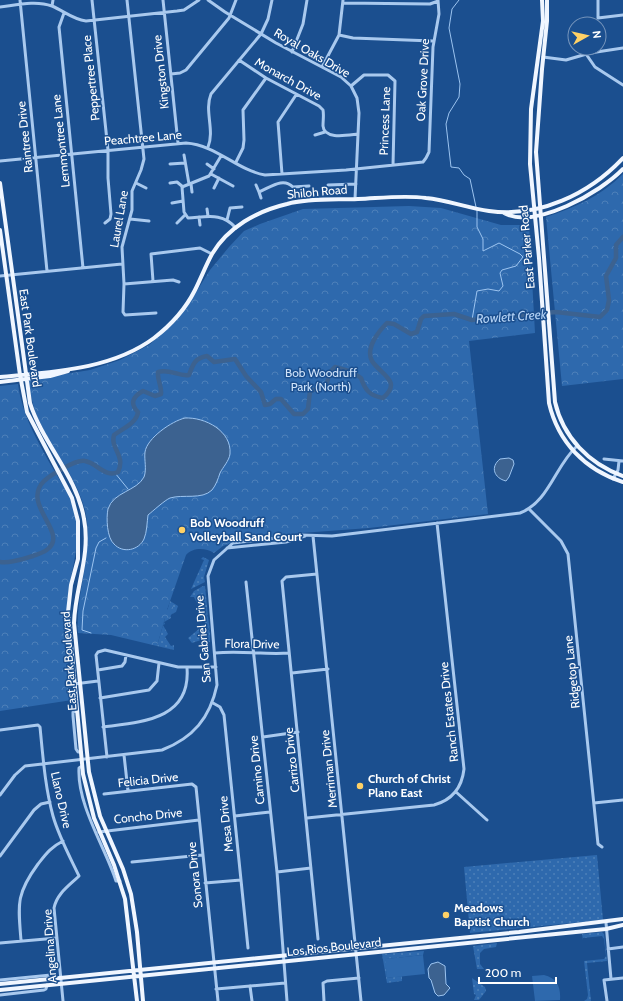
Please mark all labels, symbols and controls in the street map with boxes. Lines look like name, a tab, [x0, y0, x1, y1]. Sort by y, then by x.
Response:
north arrow	[567, 16, 607, 56]
street label: Royal Oaks Drive	[271, 25, 353, 80]
text: N	[589, 30, 604, 39]
street label: Kingston Drive	[149, 34, 172, 110]
street label: Peppertree Place	[79, 35, 102, 121]
street label: Oak Grove Drive	[413, 38, 432, 122]
street label: Monarch Drive	[252, 54, 324, 103]
street label: Princess Lane	[376, 86, 393, 156]
street label: Lemmontree Lane	[48, 94, 73, 188]
street label: Raintree Drive	[13, 101, 36, 173]
street label: Peachtree Lane	[104, 127, 182, 148]
street label: Shiloh Road	[286, 181, 348, 202]
street label: Laurel Lane	[106, 189, 131, 249]
street label: East Parker Road	[515, 204, 538, 290]
street label: East Park Boulevard	[16, 288, 45, 388]
water label: Rowlett Creek	[475, 306, 547, 326]
park label: Bob Woodruff Park (North)	[285, 365, 357, 394]
place label: Bob Woodruff Volleyball Sand Court	[190, 515, 302, 544]
marker: Bob Woodruff Volleyball Sand Court	[177, 525, 187, 535]
street label: San Gabriel Drive	[191, 595, 214, 683]
street label: East Park Boulevard	[58, 611, 79, 711]
street label: Ridgetop Lane	[560, 635, 583, 709]
street label: Flora Drive	[225, 636, 280, 651]
street label: Ranch Estates Drive	[436, 661, 461, 763]
street label: Carrizo Drive	[281, 727, 302, 793]
street label: Merriman Drive	[317, 729, 340, 809]
street label: Camino Drive	[245, 735, 268, 805]
street label: Felicia Drive	[117, 769, 179, 790]
street label: Llano Drive	[48, 770, 75, 830]
place label: Church of Christ Plano East	[368, 771, 451, 800]
marker: Church of Christ Plano East	[355, 781, 365, 791]
street label: Mesa Drive	[215, 795, 236, 853]
street label: Concho Drive	[113, 804, 183, 827]
street label: Sonora Drive	[184, 841, 205, 909]
place label: Meadows Baptist Church	[454, 900, 530, 929]
street label: Angelina Drive	[39, 909, 60, 983]
marker: Meadows Baptist Church	[441, 910, 451, 920]
street label: Los Rios Boulevard	[286, 934, 382, 959]
scale bar	[479, 959, 556, 985]
text: 200 m	[485, 965, 521, 980]

